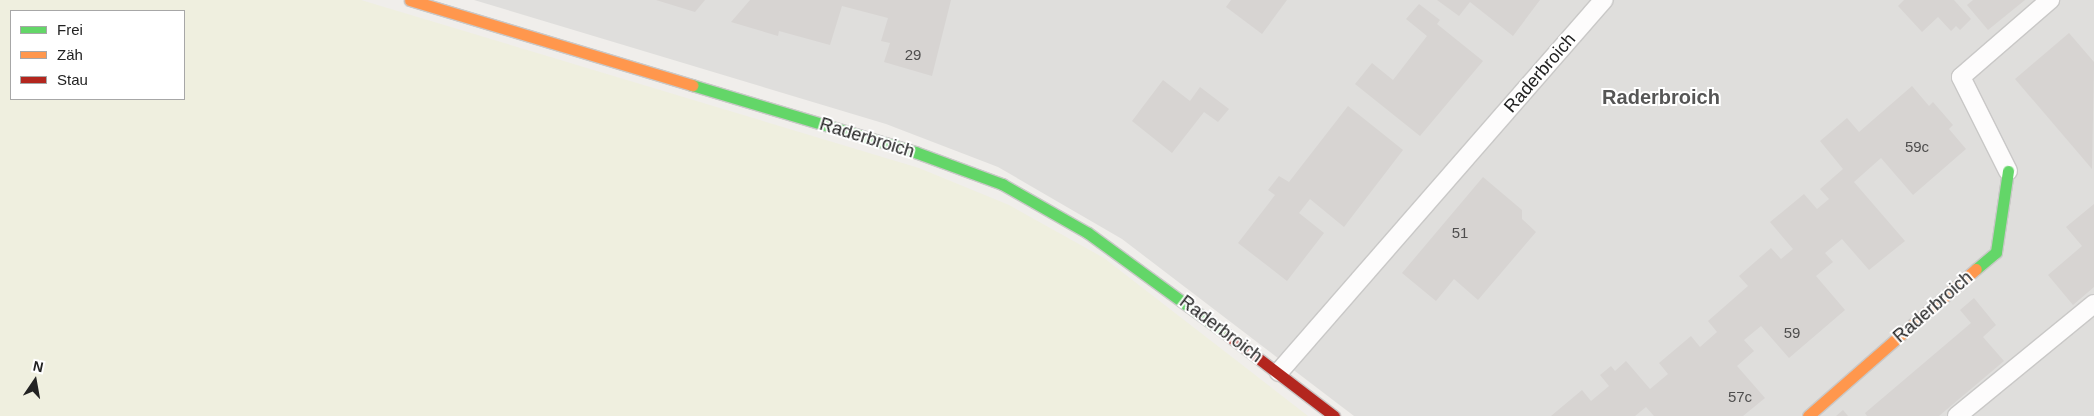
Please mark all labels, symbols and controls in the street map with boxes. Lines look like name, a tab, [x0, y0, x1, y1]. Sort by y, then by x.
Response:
legend	[10, 10, 185, 100]
text: Frei	[57, 21, 83, 38]
street label: Raderbroich	[1500, 29, 1580, 117]
text: Zäh	[57, 46, 83, 63]
house number: 29	[905, 46, 921, 64]
text: Stau	[57, 71, 88, 88]
district label: Raderbroich	[1602, 85, 1720, 109]
street label: Raderbroich	[817, 113, 917, 163]
house number: 59c	[1905, 138, 1929, 156]
house number: 51	[1452, 224, 1468, 242]
street label: Raderbroich	[1889, 267, 1977, 347]
street label: Raderbroich	[1175, 291, 1267, 367]
house number: 59	[1784, 324, 1800, 342]
north arrow	[10, 356, 60, 406]
text: N	[32, 357, 45, 375]
house number: 57c	[1728, 388, 1752, 406]

